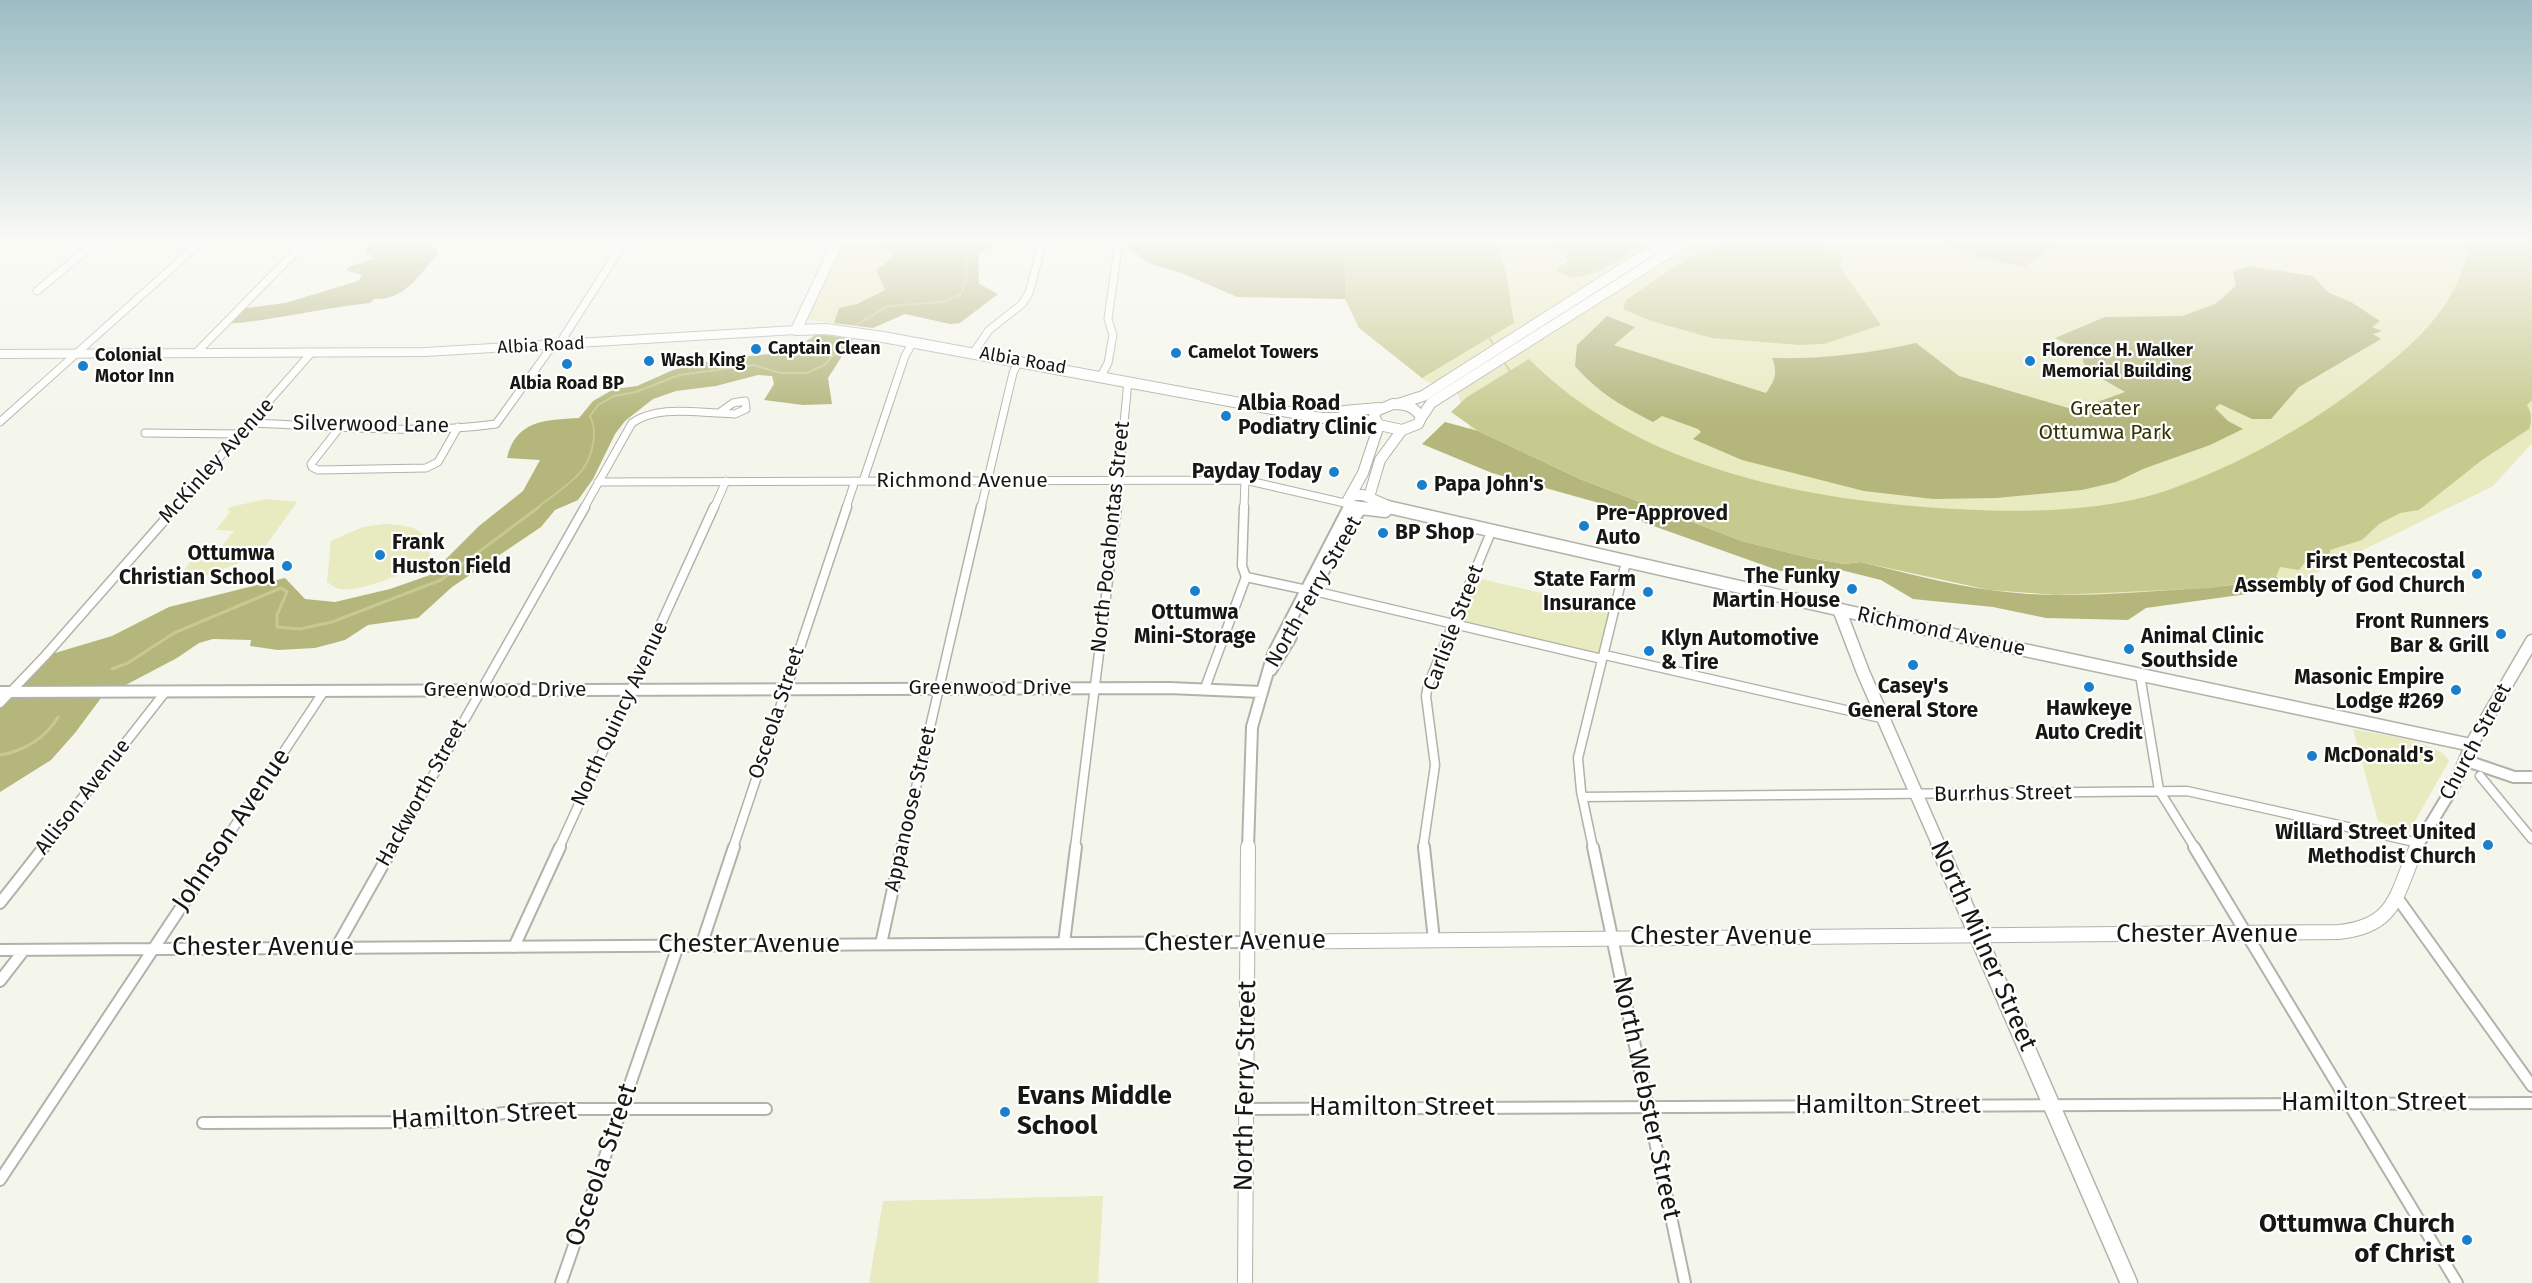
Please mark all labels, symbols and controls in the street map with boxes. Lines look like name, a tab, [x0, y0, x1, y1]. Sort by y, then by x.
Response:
street label: Albia Road	[497, 333, 585, 359]
place label: Captain Clean	[768, 338, 881, 360]
place label: Florence H. Walker Memorial Building	[2042, 340, 2193, 382]
marker: Captain Clean	[749, 342, 763, 356]
place label: Camelot Towers	[1188, 342, 1319, 364]
street label: Albia Road	[978, 343, 1068, 379]
place label: Colonial Motor Inn	[95, 345, 174, 388]
marker: Camelot Towers	[1169, 346, 1183, 360]
place label: Wash King	[661, 350, 746, 372]
marker: Wash King	[642, 354, 656, 368]
marker: Florence H. Walker Memorial Building	[2023, 354, 2037, 368]
marker: Albia Road BP	[560, 357, 574, 371]
marker: Colonial Motor Inn	[76, 359, 90, 373]
place label: Albia Road BP	[510, 373, 624, 395]
place label: Albia Road Podiatry Clinic	[1238, 391, 1377, 441]
street label: McKinley Avenue	[154, 393, 280, 529]
park label: Greater Ottumwa Park	[2038, 396, 2172, 446]
marker: Albia Road Podiatry Clinic	[1219, 409, 1233, 423]
street label: Silverwood Lane	[293, 411, 449, 439]
street label: North Pocahontas Street	[1086, 420, 1136, 654]
place label: Payday Today	[1192, 459, 1322, 485]
marker: Payday Today	[1327, 465, 1341, 479]
street label: Richmond Avenue	[876, 468, 1048, 494]
place label: Papa John's	[1434, 472, 1544, 498]
marker: Papa John's	[1415, 478, 1429, 492]
place label: Pre-Approved Auto	[1596, 501, 1728, 551]
street label: North Ferry Street	[1261, 512, 1367, 672]
marker: Pre-Approved Auto	[1577, 519, 1591, 533]
place label: BP Shop	[1395, 520, 1474, 546]
marker: BP Shop	[1376, 526, 1390, 540]
place label: Frank Huston Field	[392, 530, 511, 580]
place label: Ottumwa Christian School	[119, 541, 275, 591]
marker: Frank Huston Field	[373, 548, 387, 562]
place label: First Pentecostal Assembly of God Church	[2235, 549, 2465, 599]
marker: Ottumwa Christian School	[280, 559, 294, 573]
street label: Carlisle Street	[1418, 561, 1490, 695]
place label: The Funky Martin House	[1712, 564, 1840, 614]
place label: State Farm Insurance	[1534, 567, 1636, 617]
marker: First Pentecostal Assembly of God Church	[2470, 567, 2484, 581]
marker: The Funky Martin House	[1845, 582, 1859, 596]
marker: Ottumwa Mini-Storage	[1188, 584, 1202, 598]
marker: State Farm Insurance	[1641, 585, 1655, 599]
place label: Ottumwa Mini-Storage	[1134, 600, 1256, 650]
street label: Richmond Avenue	[1855, 602, 2027, 662]
place label: Front Runners Bar & Grill	[2355, 609, 2489, 659]
street label: North Quincy Avenue	[566, 618, 674, 810]
place label: Animal Clinic Southside	[2141, 624, 2264, 674]
place label: Klyn Automotive & Tire	[1661, 626, 1819, 676]
marker: Front Runners Bar & Grill	[2494, 627, 2508, 641]
marker: Animal Clinic Southside	[2122, 642, 2136, 656]
street label: Osceola Street	[744, 644, 810, 782]
marker: Klyn Automotive & Tire	[1642, 644, 1656, 658]
marker: Casey's General Store	[1906, 658, 1920, 672]
place label: Masonic Empire Lodge #269	[2294, 665, 2444, 715]
place label: Casey's General Store	[1848, 674, 1978, 724]
street label: Greenwood Drive	[909, 675, 1071, 701]
street label: Greenwood Drive	[424, 677, 586, 703]
street label: Church Street	[2435, 679, 2517, 805]
marker: Hawkeye Auto Credit	[2082, 680, 2096, 694]
marker: Masonic Empire Lodge #269	[2449, 683, 2463, 697]
place label: Hawkeye Auto Credit	[2035, 696, 2143, 746]
street label: Hackworth Street	[371, 715, 473, 871]
street label: Appanoose Street	[880, 724, 942, 894]
street label: Allison Avenue	[30, 734, 136, 860]
street label: Johnson Avenue	[166, 743, 298, 917]
place label: McDonald's	[2324, 743, 2434, 769]
marker: McDonald's	[2305, 749, 2319, 763]
street label: Burrhus Street	[1934, 780, 2072, 808]
place label: Willard Street United Methodist Church	[2275, 820, 2476, 870]
street label: North Milner Street	[1923, 836, 2043, 1056]
marker: Willard Street United Methodist Church	[2481, 838, 2495, 852]
street label: Chester Avenue	[2116, 919, 2298, 951]
street label: Chester Avenue	[1630, 921, 1812, 953]
street label: Chester Avenue	[1144, 925, 1326, 959]
street label: Chester Avenue	[658, 929, 840, 961]
street label: Chester Avenue	[172, 932, 354, 964]
street label: North Webster Street	[1605, 973, 1687, 1223]
street label: North Ferry Street	[1229, 980, 1263, 1192]
street label: Osceola Street	[560, 1079, 644, 1251]
place label: Evans Middle School	[1017, 1081, 1172, 1142]
street label: Hamilton Street	[2281, 1087, 2467, 1119]
street label: Hamilton Street	[1795, 1090, 1981, 1122]
street label: Hamilton Street	[1309, 1092, 1495, 1124]
street label: Hamilton Street	[390, 1096, 578, 1136]
marker: Evans Middle School	[998, 1105, 1012, 1119]
place label: Ottumwa Church of Christ	[2259, 1209, 2455, 1270]
marker: Ottumwa Church of Christ	[2460, 1233, 2474, 1247]

